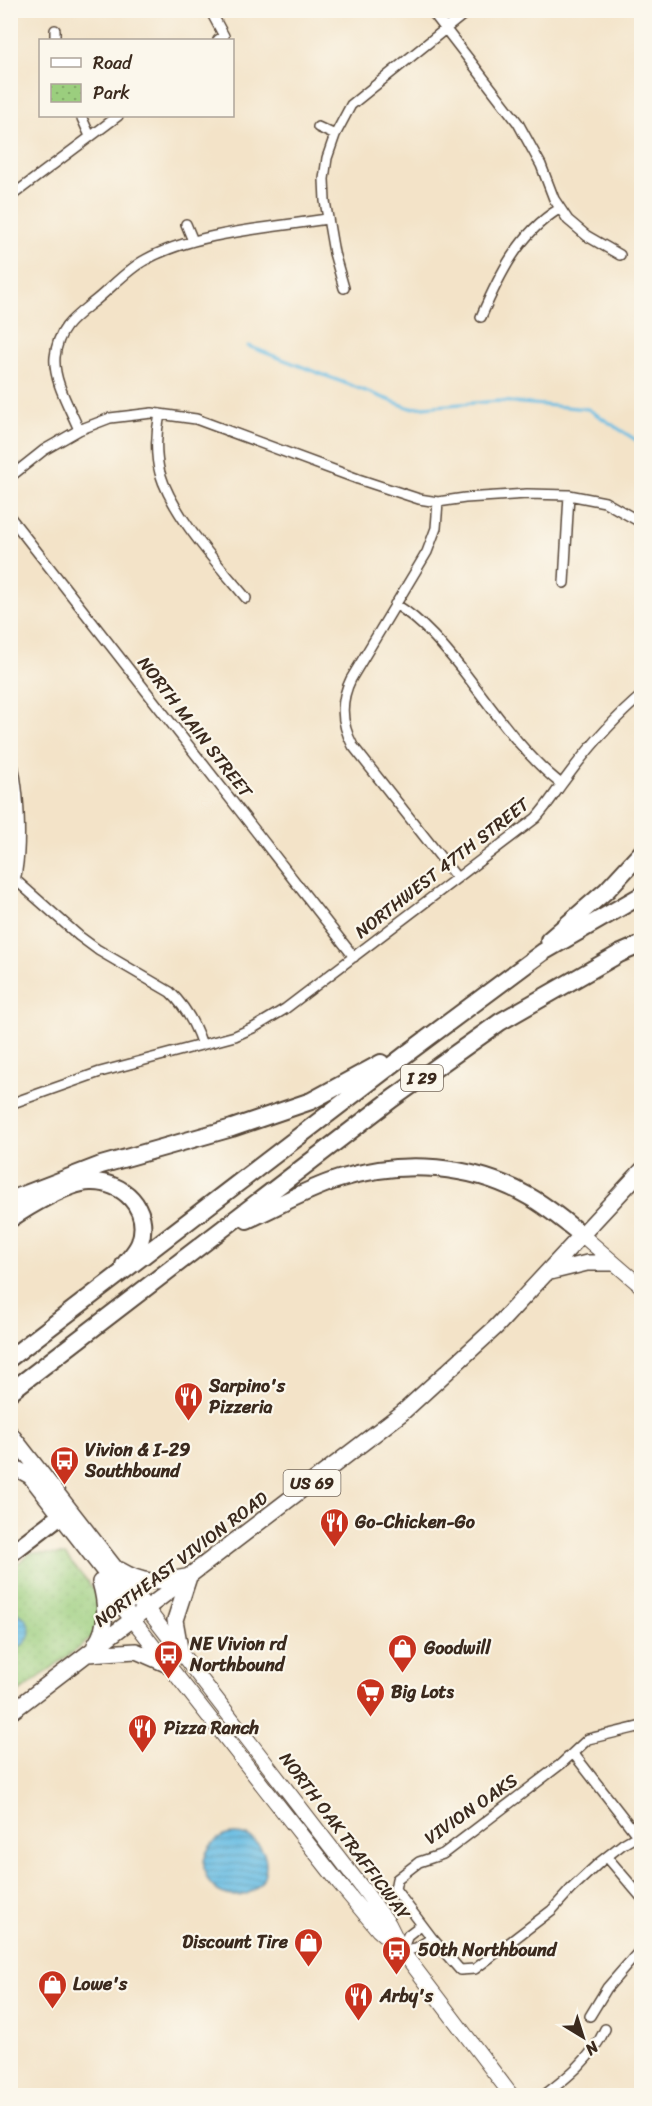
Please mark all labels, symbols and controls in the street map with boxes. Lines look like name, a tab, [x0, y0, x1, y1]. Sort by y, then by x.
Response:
legend	[39, 39, 234, 117]
text: Road	[93, 47, 133, 79]
text: Park	[93, 77, 130, 109]
street label: NORTH MAIN STREET	[129, 649, 261, 806]
street label: NORTHWEST 47TH STREET	[347, 789, 537, 947]
road number: I 29	[401, 1065, 443, 1091]
place label: Sarpino's Pizzeria	[208, 1370, 286, 1423]
restaurant icon: Sarpino's Pizzeria	[172, 1380, 204, 1422]
place label: Vivion & I-29 Southbound	[84, 1434, 190, 1487]
bus stop icon: Vivion & I-29 Southbound	[48, 1444, 80, 1486]
road number: US 69	[284, 1470, 340, 1496]
street label: NORTHEAST VIVION ROAD	[87, 1482, 275, 1635]
restaurant icon: Go-Chicken-Go	[318, 1506, 350, 1548]
place label: Go-Chicken-Go	[354, 1506, 476, 1538]
place label: NE Vivion rd Northbound	[189, 1628, 288, 1681]
shop icon: Goodwill	[387, 1632, 419, 1674]
place label: Goodwill	[423, 1632, 492, 1664]
bus stop icon: NE Vivion rd Northbound	[153, 1638, 185, 1680]
supermarket icon: Big Lots	[354, 1676, 386, 1718]
place label: Big Lots	[391, 1676, 454, 1708]
restaurant icon: Pizza Ranch	[127, 1712, 159, 1754]
place label: Pizza Ranch	[164, 1712, 259, 1744]
street label: NORTH OAK TRAFFICWAY	[271, 1745, 420, 1928]
street label: VIVION OAKS	[417, 1765, 525, 1853]
place label: Discount Tire	[182, 1926, 289, 1958]
shop icon: Discount Tire	[293, 1926, 325, 1968]
bus stop icon: 50th Northbound	[381, 1934, 413, 1976]
place label: 50th Northbound	[418, 1934, 558, 1966]
shop icon: Lowe's	[36, 1968, 68, 2010]
place label: Lowe's	[73, 1968, 128, 2000]
restaurant icon: Arby's	[343, 1980, 375, 2022]
place label: Arby's	[379, 1980, 434, 2012]
north arrow	[553, 2007, 613, 2067]
text: N	[578, 2033, 606, 2064]

